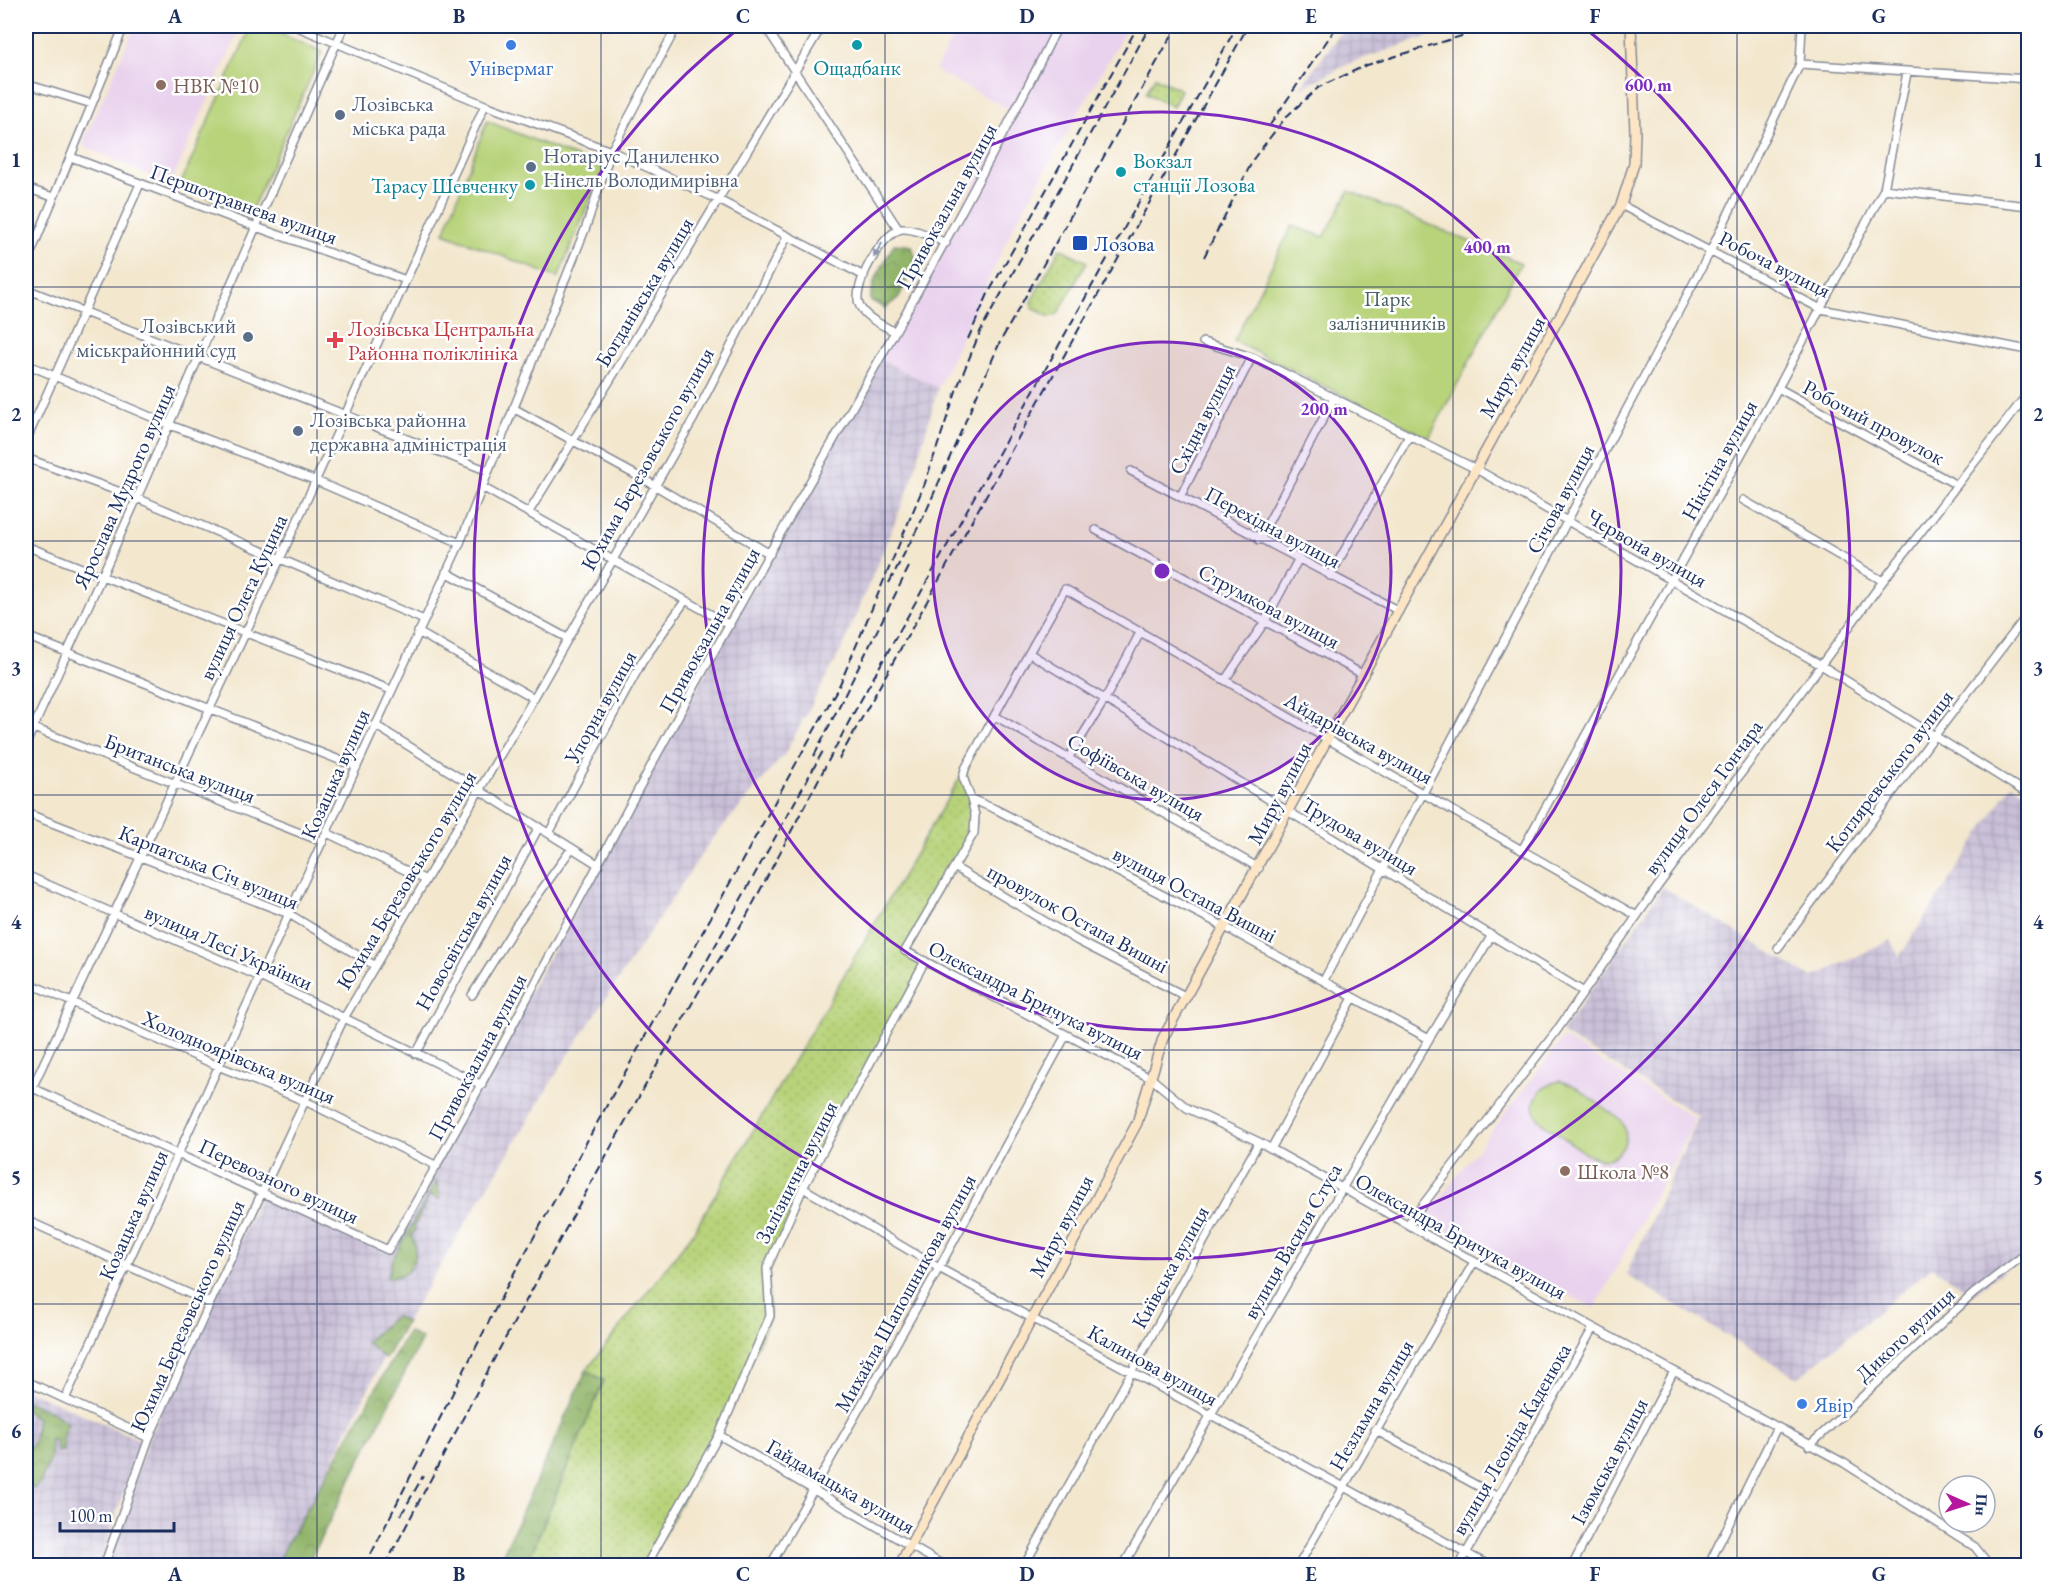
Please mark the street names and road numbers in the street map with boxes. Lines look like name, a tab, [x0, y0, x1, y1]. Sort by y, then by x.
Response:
street label: Привокзальна вулиця	[889, 118, 1003, 294]
street label: Першотравнева вулиця	[147, 158, 341, 250]
street label: Богданівська вулиця	[589, 212, 699, 372]
street label: Робоча вулиця	[1715, 224, 1835, 304]
street label: Миру вулиця	[1473, 311, 1551, 423]
street label: Юхима Березовського вулиця	[574, 343, 720, 575]
street label: Східна вулиця	[1163, 359, 1241, 479]
street label: Робочий провулок	[1798, 373, 1950, 471]
street label: Ярослава Мудрого вулиця	[66, 379, 181, 594]
street label: Нікітіна вулиця	[1675, 395, 1763, 525]
street label: Січова вулиця	[1520, 440, 1600, 558]
street label: Перехідна вулиця	[1200, 480, 1346, 574]
street label: Червона вулиця	[1582, 503, 1712, 593]
street label: вулиця Олега Куцина	[193, 509, 294, 684]
street label: Привокзальна вулиця	[652, 542, 766, 718]
street label: Струмкова вулиця	[1194, 557, 1344, 655]
street label: Упорна вулиця	[557, 646, 642, 769]
street label: Котляревського вулиця	[1819, 684, 1959, 858]
street label: Айдарівська вулиця	[1279, 686, 1438, 790]
street label: Козацька вулиця	[294, 705, 376, 843]
street label: вулиця Олеся Гончара	[1638, 714, 1769, 880]
street label: Британська вулиця	[101, 727, 259, 809]
street label: Софіївська вулиця	[1063, 727, 1209, 827]
street label: Миру вулиця	[1241, 737, 1317, 849]
street label: Юхима Березовського вулиця	[330, 765, 482, 995]
street label: Трудова вулиця	[1297, 791, 1423, 881]
street label: Карпатська Січ вулиця	[115, 819, 303, 915]
street label: вулиця Остапа Вишні	[1109, 839, 1281, 949]
street label: Новосвітська вулиця	[409, 849, 517, 1015]
street label: провулок Остапа Вишні	[983, 857, 1173, 979]
street label: вулиця Лесі Українки	[141, 898, 317, 996]
street label: Олександра Бричука вулиця	[924, 934, 1148, 1066]
street label: Привокзальна вулиця	[422, 969, 532, 1145]
street label: Холодноярівська вулиця	[138, 1004, 340, 1110]
street label: Залізнична вулиця	[749, 1096, 843, 1248]
street label: Перевозного вулиця	[195, 1132, 363, 1230]
street label: Козацька вулиця	[92, 1146, 174, 1284]
street label: вулиця Василя Стуса	[1236, 1158, 1348, 1324]
street label: Олександра Бричука вулиця	[1351, 1167, 1571, 1305]
street label: Михайла Шапошникова вулиця	[828, 1169, 982, 1417]
street label: Миру вулиця	[1023, 1170, 1099, 1282]
street label: Юхима Березовського вулиця	[124, 1196, 250, 1436]
street label: Київська вулиця	[1125, 1201, 1215, 1333]
street label: Дикого вулиця	[1850, 1281, 1960, 1387]
street label: Калинова вулиця	[1083, 1318, 1223, 1412]
street label: Незламна вулиця	[1323, 1335, 1419, 1475]
street label: вулиця Леоніда Каденюка	[1445, 1338, 1577, 1540]
street label: Ізюмська вулиця	[1564, 1393, 1654, 1529]
street label: Гайдамацька вулиця	[762, 1432, 920, 1540]

